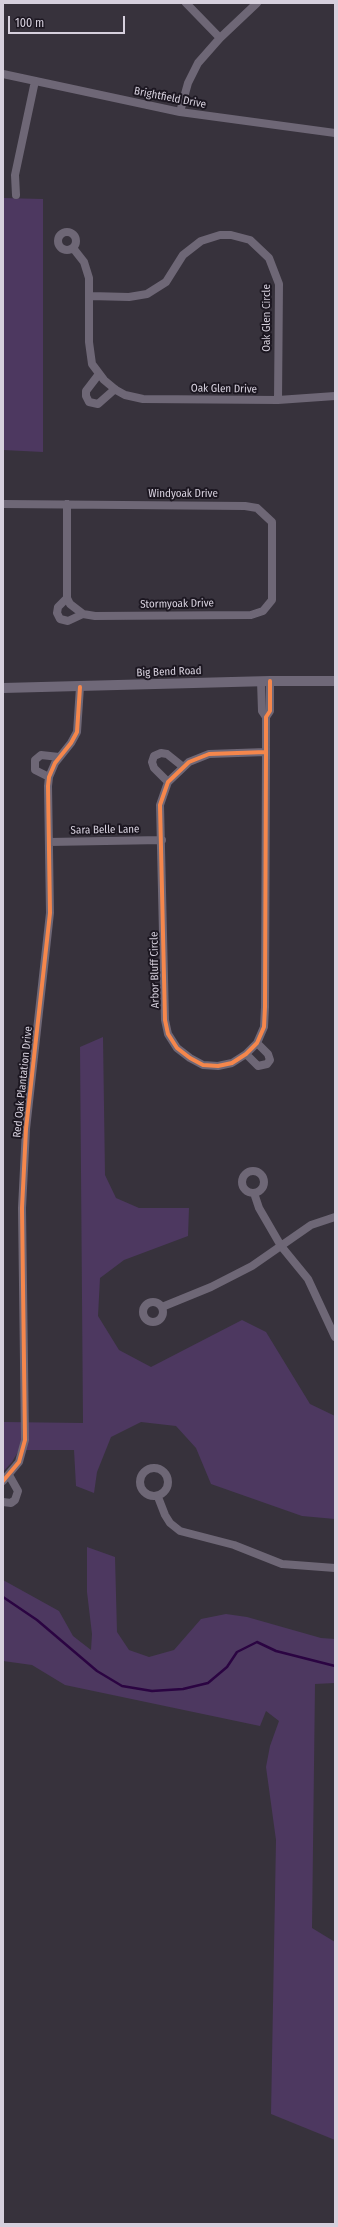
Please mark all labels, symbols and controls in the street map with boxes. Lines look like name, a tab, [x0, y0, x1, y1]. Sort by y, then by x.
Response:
scale bar	[10, 8, 127, 34]
text: 100 m	[15, 16, 44, 30]
street label: Brightfield Drive	[133, 85, 207, 111]
street label: Oak Glen Circle	[260, 284, 274, 352]
street label: Oak Glen Drive	[191, 382, 257, 396]
street label: Windyoak Drive	[148, 487, 218, 501]
street label: Stormyoak Drive	[140, 597, 214, 611]
street label: Big Bend Road	[136, 664, 202, 680]
street label: Sara Belle Lane	[70, 823, 140, 837]
street label: Arbor Bluff Circle	[148, 932, 162, 1008]
street label: Red Oak Plantation Drive	[11, 1026, 35, 1138]

